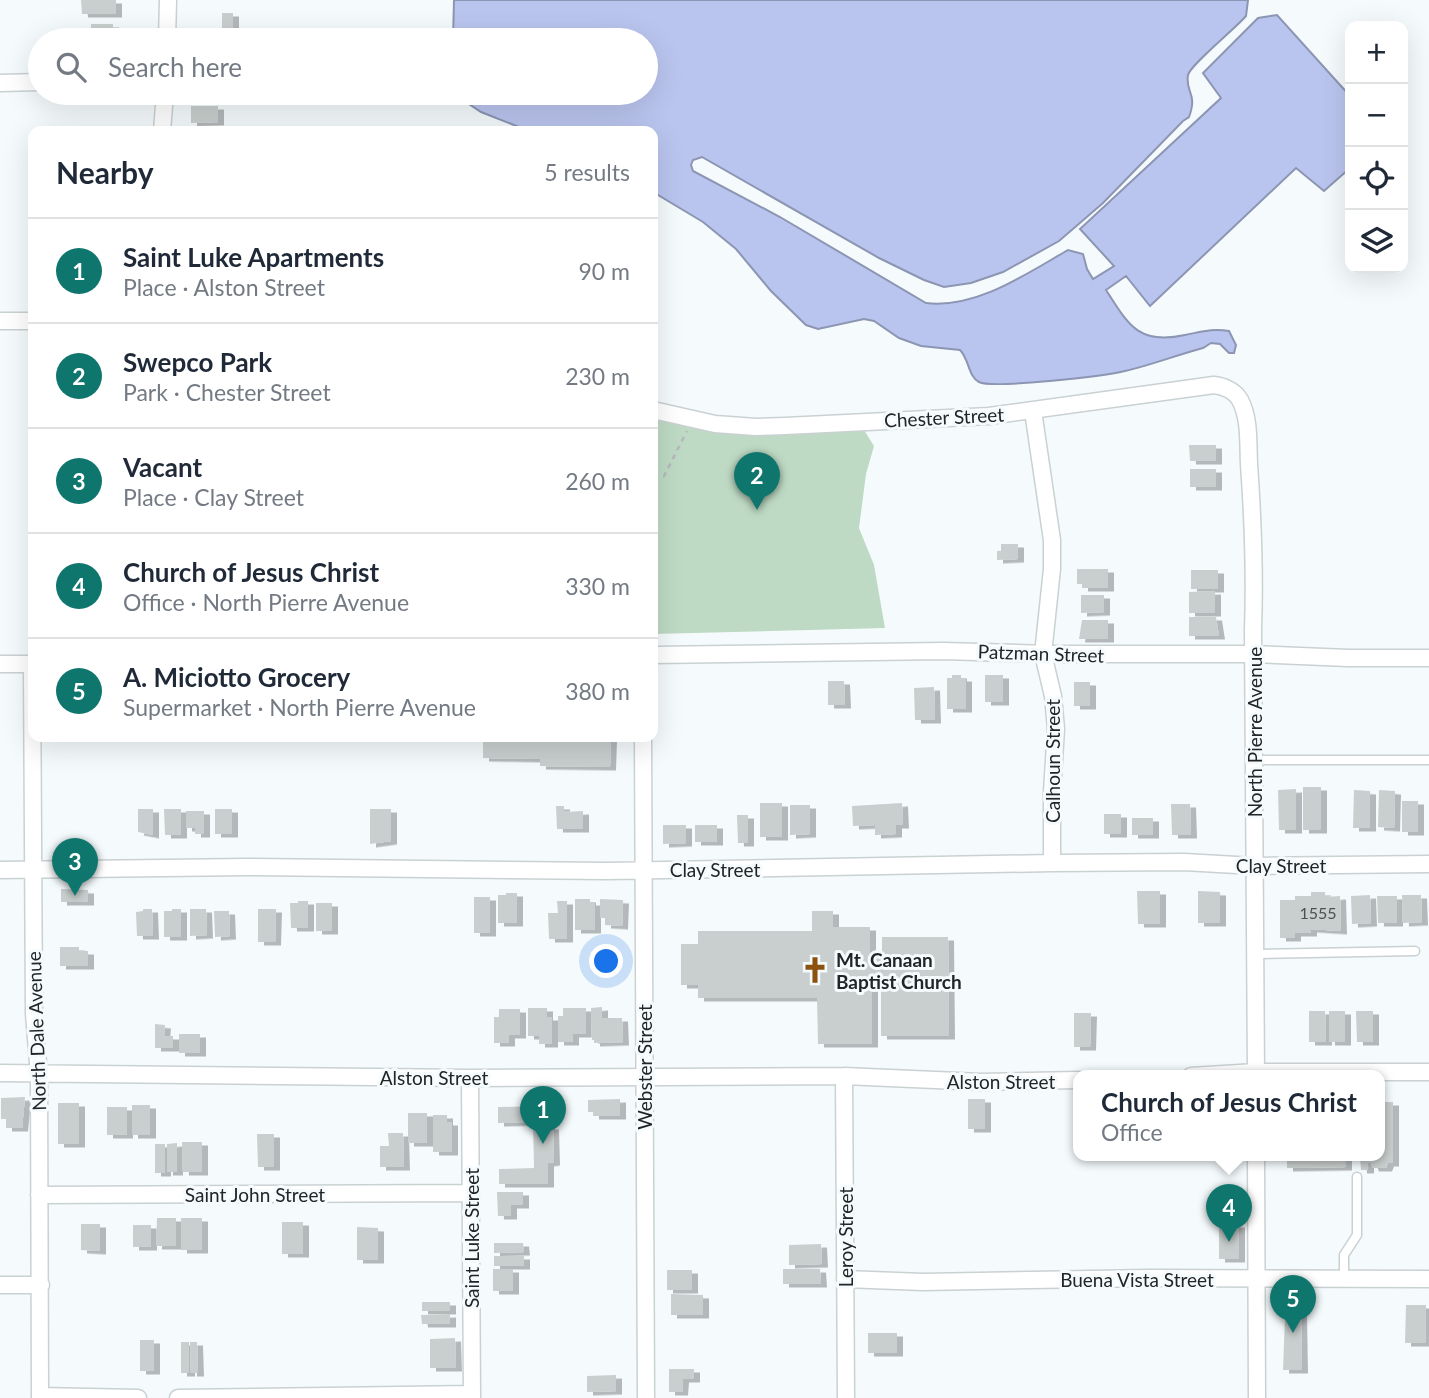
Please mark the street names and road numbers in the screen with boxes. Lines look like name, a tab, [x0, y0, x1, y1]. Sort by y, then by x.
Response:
street label: Chester Street	[884, 402, 1005, 432]
street label: Patzman Street	[977, 639, 1105, 667]
street label: North Pierre Avenue	[1243, 647, 1266, 817]
street label: Calhoun Street	[1041, 699, 1064, 823]
street label: Clay Street	[1236, 854, 1326, 877]
street label: Clay Street	[670, 858, 760, 881]
street label: North Dale Avenue	[22, 951, 50, 1111]
street label: Webster Street	[633, 1004, 656, 1130]
street label: Alston Street	[380, 1066, 488, 1089]
street label: Alston Street	[947, 1070, 1055, 1093]
street label: Saint Luke Street	[460, 1168, 483, 1308]
street label: Saint John Street	[185, 1183, 325, 1206]
street label: Leroy Street	[834, 1187, 857, 1287]
street label: Buena Vista Street	[1060, 1268, 1214, 1291]

